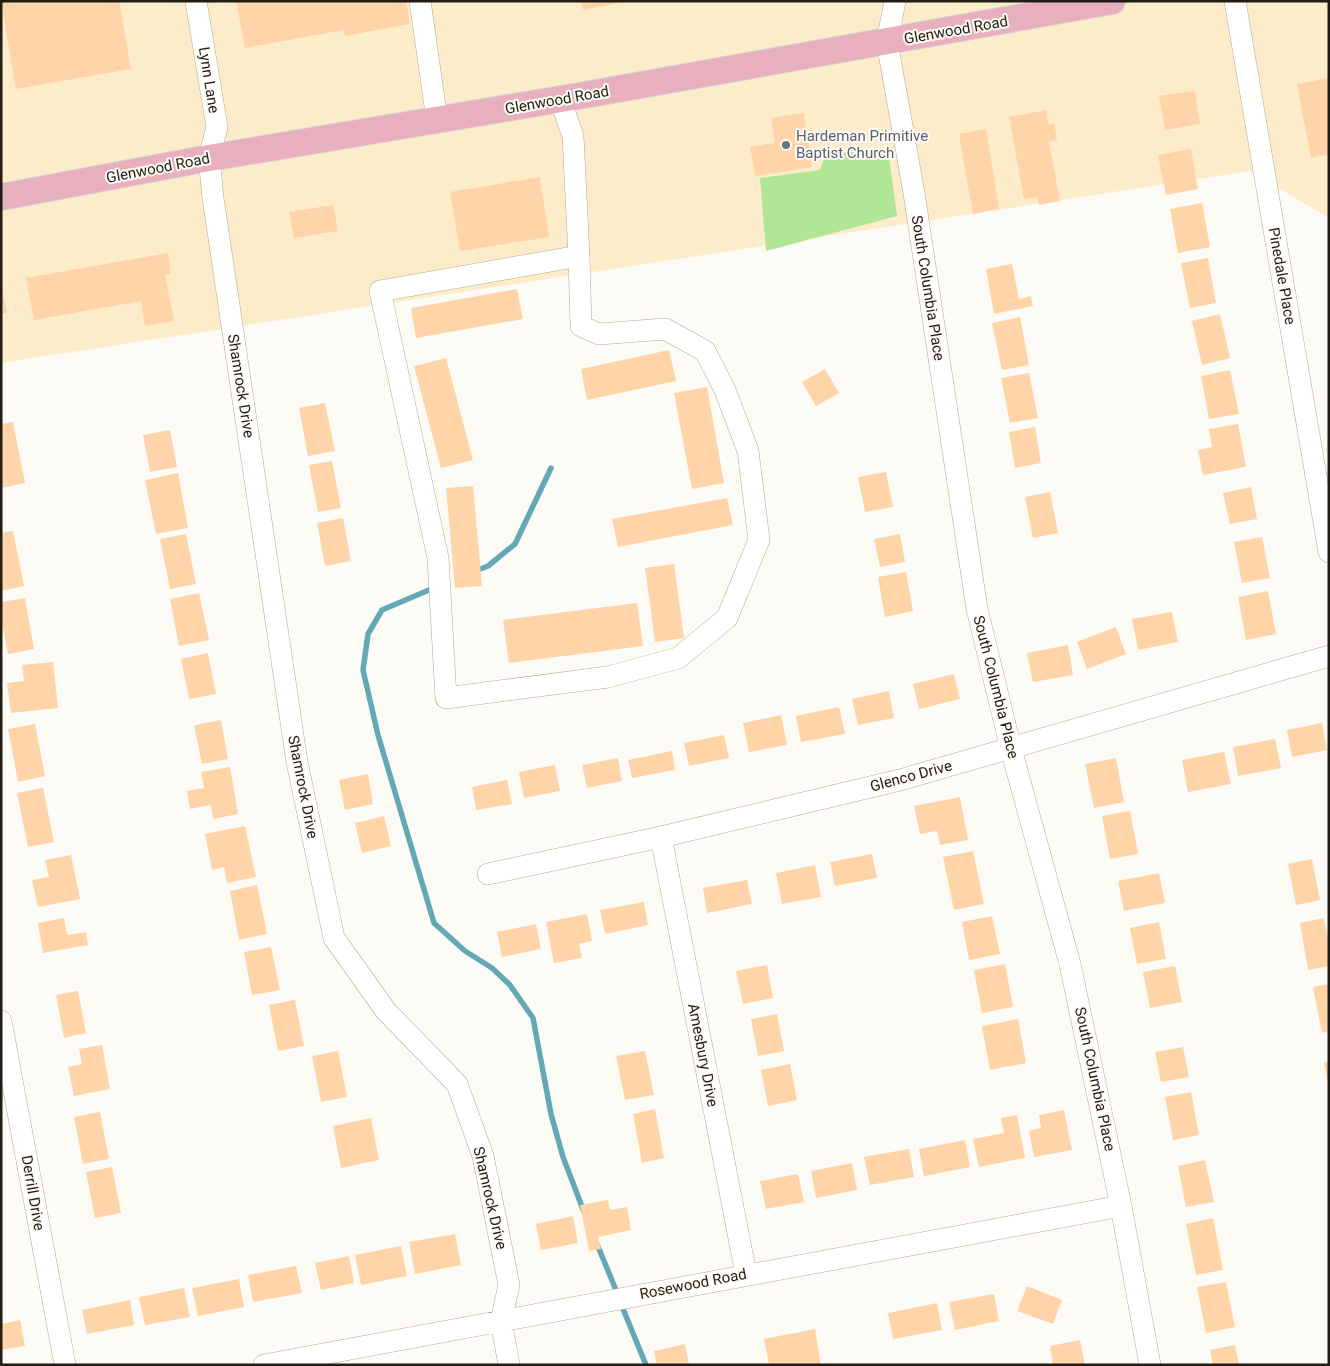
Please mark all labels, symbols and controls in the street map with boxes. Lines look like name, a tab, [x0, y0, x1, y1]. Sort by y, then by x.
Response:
street label: Glenwood Road	[903, 12, 1009, 48]
street label: Lynn Lane	[195, 46, 223, 115]
street label: Glenwood Road	[504, 82, 610, 118]
place label: Hardeman Primitive Baptist Church	[796, 127, 928, 162]
marker: Hardeman Primitive Baptist Church	[780, 139, 792, 151]
street label: Glenwood Road	[105, 149, 211, 187]
street label: South Columbia Place	[908, 214, 948, 362]
street label: Pinedale Place	[1265, 226, 1299, 326]
street label: Shamrock Drive	[224, 333, 258, 439]
street label: South Columbia Place	[969, 613, 1023, 761]
street label: Shamrock Drive	[284, 734, 322, 840]
street label: Glenco Drive	[868, 756, 954, 796]
street label: Amesbury Drive	[684, 1002, 722, 1108]
street label: South Columbia Place	[1071, 1005, 1119, 1153]
street label: Shamrock Drive	[469, 1145, 511, 1251]
street label: Derrill Drive	[18, 1154, 48, 1232]
street label: Rosewood Road	[638, 1265, 748, 1303]

